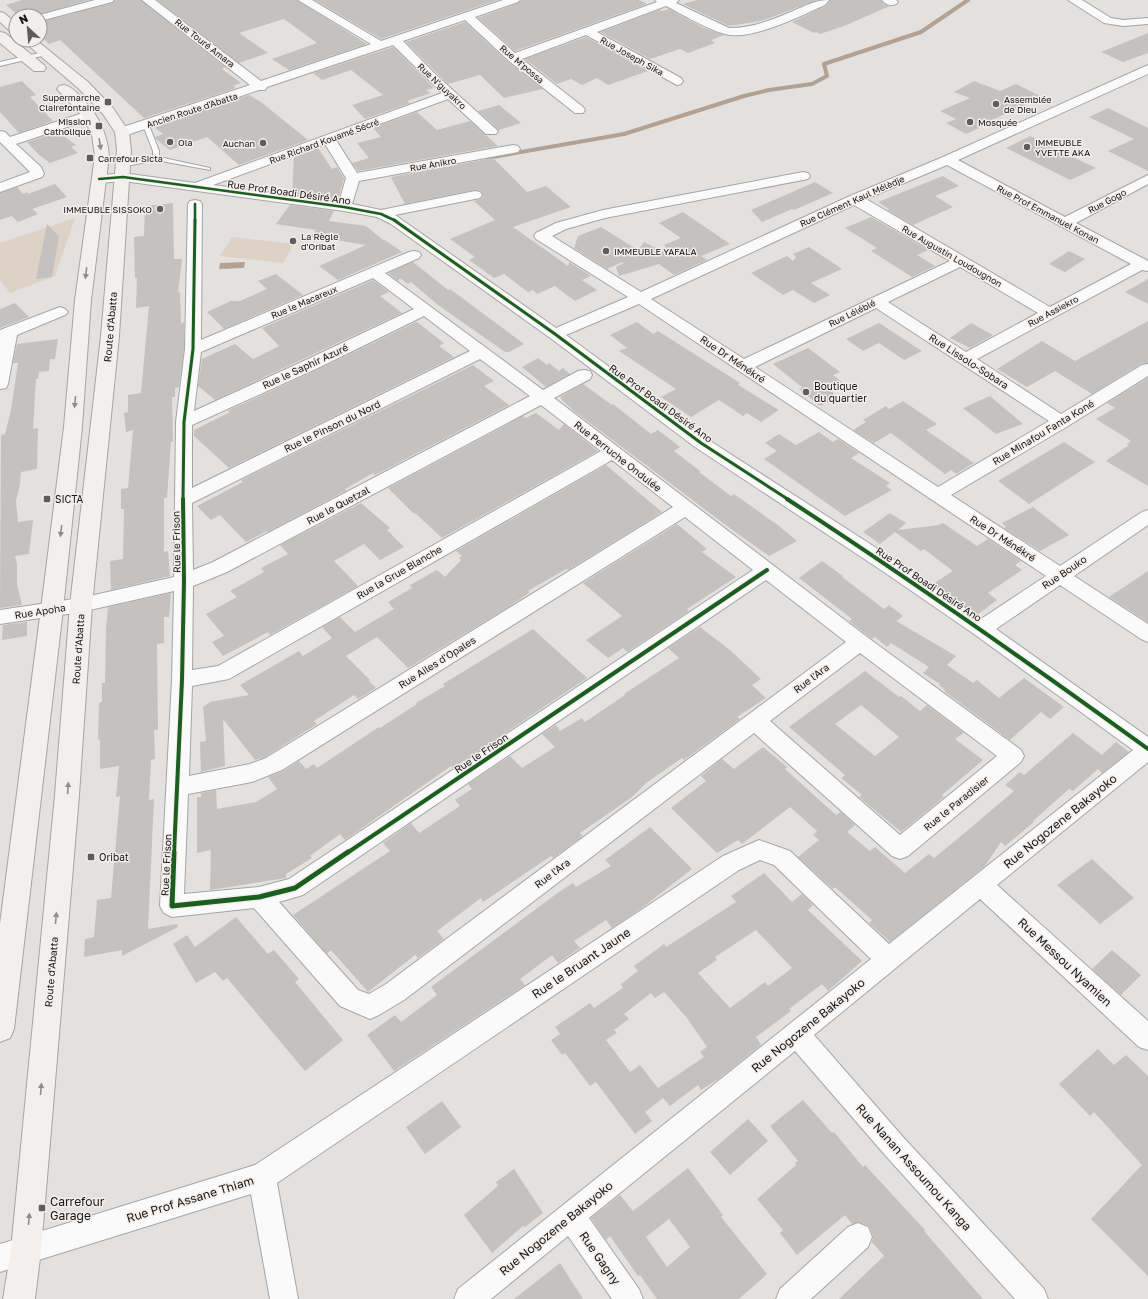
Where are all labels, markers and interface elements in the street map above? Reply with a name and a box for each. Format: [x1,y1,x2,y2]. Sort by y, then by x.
north arrow [8,8,48,48]
text: N [17,11,30,26]
street label: Rue Touré Amara [173,16,237,70]
street label: Rue Joseph Sika [598,34,666,78]
street label: Rue M'possa [498,42,546,86]
street label: Rue N'guyakro [415,61,469,111]
street label: Ancien Route d'Abatta [145,90,239,130]
place label: Supermarche Clairefontaine [39,92,100,113]
place label: Assemblée de Dieu [1004,94,1051,115]
marker: Supermarche Clairefontaine [103,97,113,107]
marker: Assemblée de Dieu [991,99,1001,109]
place label: Mission Catholique [44,116,91,137]
street label: Rue Richard Kouamé Sécré [268,116,380,166]
marker: Mosquée [965,117,975,127]
place label: Mosquée [978,117,1017,128]
marker: Mission Catholique [94,121,104,131]
marker: Ola [165,137,175,147]
place label: Ola [178,137,193,148]
place label: IMMEUBLE YVETTE AKA [1035,137,1090,158]
one-way arrow [98,138,104,150]
place label: Auchan [223,138,255,149]
marker: Auchan [258,138,268,148]
marker: IMMEUBLE YVETTE AKA [1022,142,1032,152]
marker: Carrefour Sicta [85,153,95,163]
place label: Carrefour Sicta [98,153,163,164]
street label: Rue Anikro [409,155,457,173]
street label: Rue Clément Kaul Mélèdje [798,173,906,229]
street label: Rue Prof Boadi Désiré Ano [226,177,352,207]
street label: Rue Prof Emmanuel Konan [995,182,1101,246]
street label: Rue Gogo [1086,186,1128,216]
place label: IMMEUBLE SISSOKO [63,204,152,215]
marker: IMMEUBLE SISSOKO [155,204,165,214]
street label: Rue Augustin Loudougnon [900,223,1004,289]
place label: La Règle d'Oribat [301,231,338,252]
marker: La Règle d'Oribat [288,236,298,246]
marker: IMMEUBLE YAFALA [601,246,611,256]
place label: IMMEUBLE YAFALA [614,246,696,257]
one-way arrow [83,266,89,279]
street label: Rue le Macareux [269,283,339,321]
street label: Route d'Abatta [101,291,119,363]
street label: Rue Assiekro [1026,293,1080,329]
street label: Rue Léléblé [827,297,877,329]
street label: Rue Lissolo-Sobara [927,331,1011,391]
street label: Rue Dr Ménékré [698,333,768,385]
street label: Rue le Saphir Azuré [260,341,350,391]
street label: Rue Prof Boadi Désiré Ano [607,361,715,445]
place label: Boutique du quartier [814,380,867,404]
marker: Boutique du quartier [801,387,811,397]
one-way arrow [72,396,79,408]
street label: Rue le Pinson du Nord [282,397,382,455]
street label: Rue Minafou Fanta Koné [990,397,1096,467]
street label: Rue Perruche Ondulée [572,418,664,494]
street label: Rue le Quetzal [304,483,372,527]
place label: SICTA [55,493,84,505]
marker: SICTA [42,494,52,504]
street label: Rue le Frison [169,511,183,573]
street label: Rue Dr Ménékré [968,512,1038,564]
one-way arrow [58,525,64,537]
street label: Rue la Grue Blanche [354,543,444,601]
street label: Rue Prof Boadi Désiré Ano [874,544,984,624]
street label: Rue Bouko [1039,553,1089,591]
street label: Rue Apoha [14,601,66,621]
street label: Route d'Abatta [70,613,86,685]
street label: Rue Ailes d'Opales [396,633,478,691]
street label: Rue l'Ara [791,661,831,695]
street label: Rue le Frison [452,731,510,775]
street label: Rue Nogozene Bakayoko [1000,771,1120,871]
street label: Rue le Paradisier [921,773,991,833]
one-way arrow [64,782,71,794]
street label: Rue le Frison [158,834,174,896]
place label: Oribat [99,851,129,863]
marker: Oribat [86,852,96,862]
street label: Rue l'Ara [532,856,572,890]
one-way arrow [53,912,60,924]
street label: Rue Messou Nyamien [1015,915,1115,1009]
street label: Rue le Bruant Jaune [529,924,633,1002]
street label: Route d'Abatta [42,936,60,1008]
street label: Rue Nogozene Bakayoko [748,975,868,1075]
one-way arrow [37,1083,44,1095]
street label: Rue Nanan Assoumou Kanga [853,1101,975,1233]
street label: Rue Prof Assane Thiam [125,1172,255,1226]
street label: Rue Nogozene Bakayoko [496,1178,616,1278]
place label: Carrefour Garage [50,1194,105,1223]
marker: Carrefour Garage [37,1203,47,1213]
one-way arrow [25,1213,32,1225]
street label: Rue Gagny [576,1228,624,1288]

